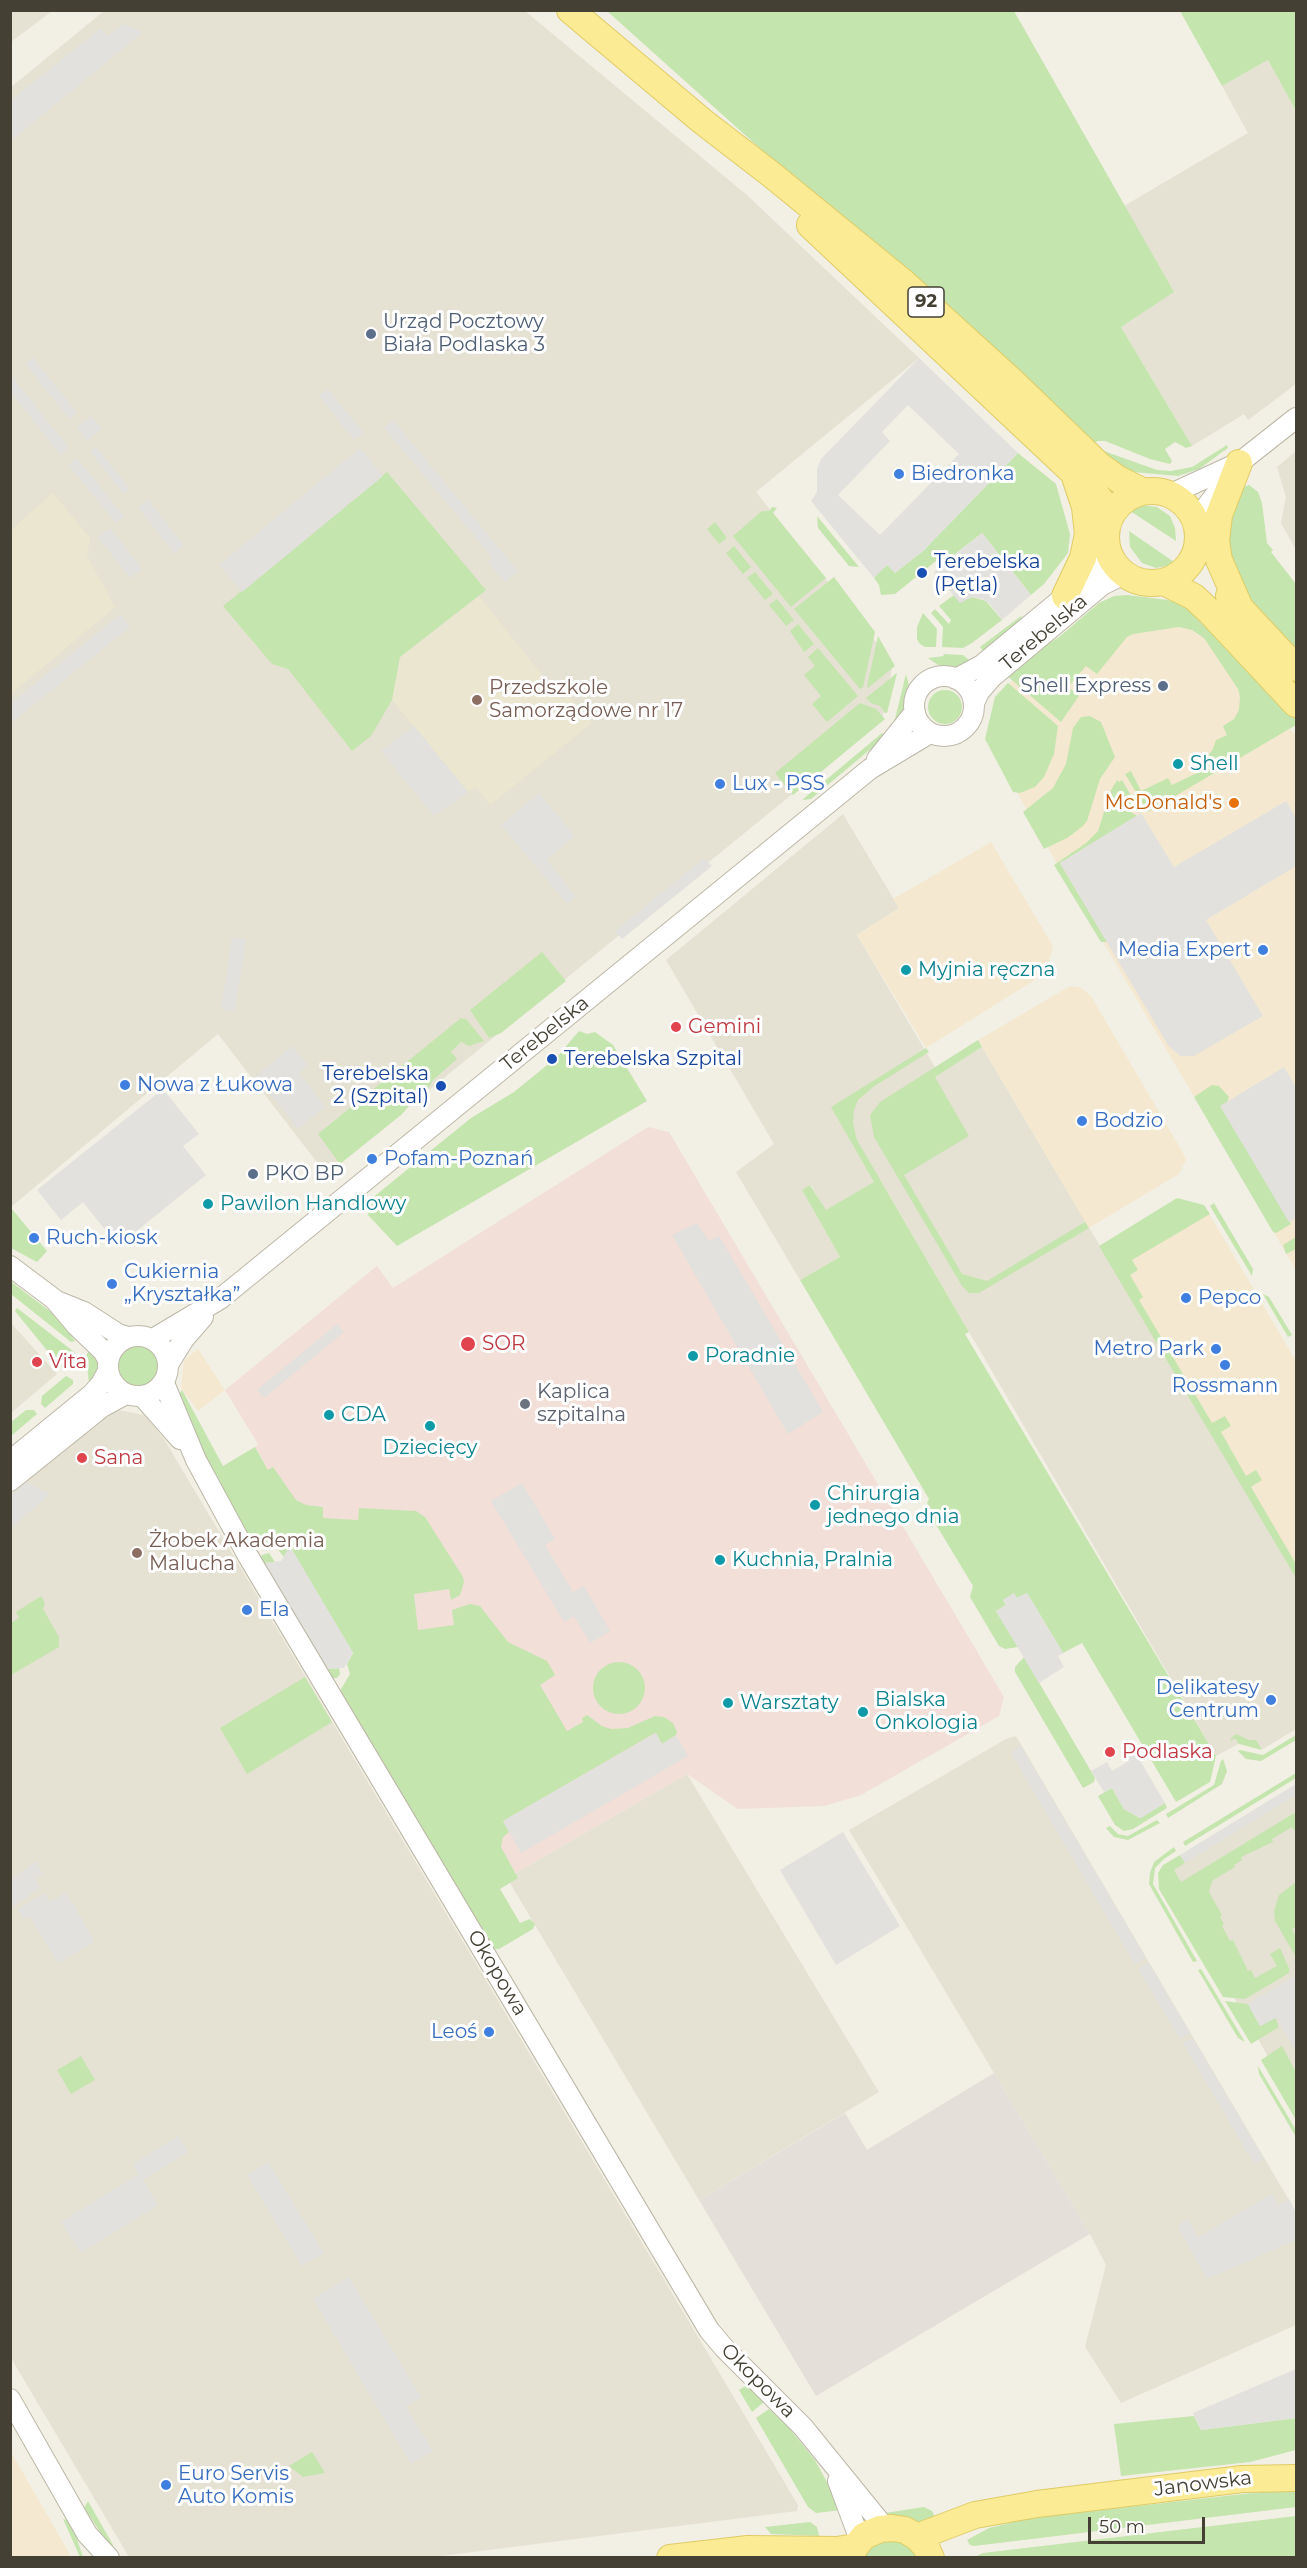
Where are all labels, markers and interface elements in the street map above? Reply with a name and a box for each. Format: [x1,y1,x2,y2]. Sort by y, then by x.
road number: 92 [908,287,944,317]
place label: Urząd Pocztowy Biała Podlaska 3 [383,310,545,357]
marker: Urząd Pocztowy Biała Podlaska 3 [364,327,378,341]
place label: Biedronka [911,462,1014,486]
marker: Biedronka [892,467,906,481]
place label: Terebelska (Pętla) [934,550,1041,597]
marker: Terebelska (Pętla) [915,566,929,580]
street label: Terebelska [995,590,1093,676]
place label: Shell Express [1020,674,1151,698]
place label: Przedszkole Samorządowe nr 17 [489,676,683,723]
marker: Shell Express [1156,679,1170,693]
marker: Przedszkole Samorządowe nr 17 [470,693,484,707]
place label: Shell [1190,752,1239,776]
marker: Shell [1171,757,1185,771]
place label: Lux - PSS [732,772,825,796]
marker: Lux - PSS [713,777,727,791]
place label: McDonald's [1105,791,1222,815]
marker: McDonald's [1227,796,1241,810]
place label: Media Expert [1118,938,1251,962]
marker: Media Expert [1256,943,1270,957]
place label: Myjnia ręczna [918,958,1055,982]
marker: Myjnia ręczna [899,963,913,977]
street label: Terebelska [496,991,594,1077]
place label: Gemini [688,1015,761,1039]
marker: Gemini [669,1020,683,1034]
place label: Terebelska Szpital [564,1047,742,1071]
marker: Terebelska Szpital [545,1052,559,1066]
place label: Terebelska 2 (Szpital) [322,1062,429,1109]
place label: Nowa z Łukowa [137,1073,293,1097]
marker: Nowa z Łukowa [118,1078,132,1092]
marker: Terebelska 2 (Szpital) [434,1079,448,1093]
place label: Bodzio [1094,1109,1163,1133]
marker: Bodzio [1075,1114,1089,1128]
place label: Pofam-Poznań [384,1147,533,1171]
marker: Pofam-Poznań [365,1152,379,1166]
place label: PKO BP [265,1162,344,1186]
marker: PKO BP [246,1167,260,1181]
place label: Pawilon Handlowy [220,1192,406,1216]
marker: Pawilon Handlowy [201,1197,215,1211]
place label: Ruch-kiosk [46,1226,158,1250]
marker: Ruch-kiosk [27,1231,41,1245]
place label: Cukiernia „Kryształka” [124,1260,240,1307]
marker: Cukiernia „Kryształka” [105,1277,119,1291]
place label: Pepco [1198,1286,1261,1310]
marker: Pepco [1179,1291,1193,1305]
place label: SOR [482,1332,526,1356]
marker: SOR [459,1335,477,1353]
place label: Metro Park [1093,1337,1204,1361]
marker: Metro Park [1209,1342,1223,1356]
place label: Poradnie [705,1344,795,1368]
marker: Poradnie [686,1349,700,1363]
place label: Vita [49,1350,87,1374]
marker: Vita [30,1355,44,1369]
marker: Rossmann [1218,1358,1232,1372]
place label: Rossmann [1172,1374,1278,1398]
place label: Kaplica szpitalna [537,1380,626,1427]
marker: Kaplica szpitalna [518,1397,532,1411]
place label: CDA [341,1403,386,1427]
marker: CDA [322,1408,336,1422]
marker: Dziecięcy [423,1419,437,1433]
place label: Dziecięcy [383,1436,477,1460]
place label: Sana [94,1446,143,1470]
marker: Sana [75,1451,89,1465]
place label: Chirurgia jednego dnia [827,1482,959,1529]
marker: Chirurgia jednego dnia [808,1498,822,1512]
place label: Żłobek Akademia Malucha [149,1529,325,1576]
marker: Żłobek Akademia Malucha [130,1546,144,1560]
place label: Kuchnia, Pralnia [732,1548,893,1572]
marker: Kuchnia, Pralnia [713,1553,727,1567]
place label: Ela [259,1598,290,1622]
marker: Ela [240,1603,254,1617]
place label: Delikatesy Centrum [1156,1676,1259,1723]
place label: Bialska Onkologia [875,1688,978,1735]
place label: Warsztaty [740,1691,839,1715]
marker: Delikatesy Centrum [1264,1693,1278,1707]
marker: Warsztaty [721,1696,735,1710]
marker: Bialska Onkologia [856,1705,870,1719]
place label: Podlaska [1122,1740,1213,1764]
marker: Podlaska [1103,1745,1117,1759]
street label: Okopowa [462,1926,532,2020]
place label: Leoś [431,2020,477,2044]
marker: Leoś [482,2025,496,2039]
street label: Okopowa [716,2339,800,2423]
place label: Euro Servis Auto Komis [178,2462,294,2509]
street label: Janowska [1153,2466,1253,2502]
marker: Euro Servis Auto Komis [159,2478,173,2492]
scale bar [1091,2505,1208,2543]
text: 50 m [1099,2516,1145,2538]

